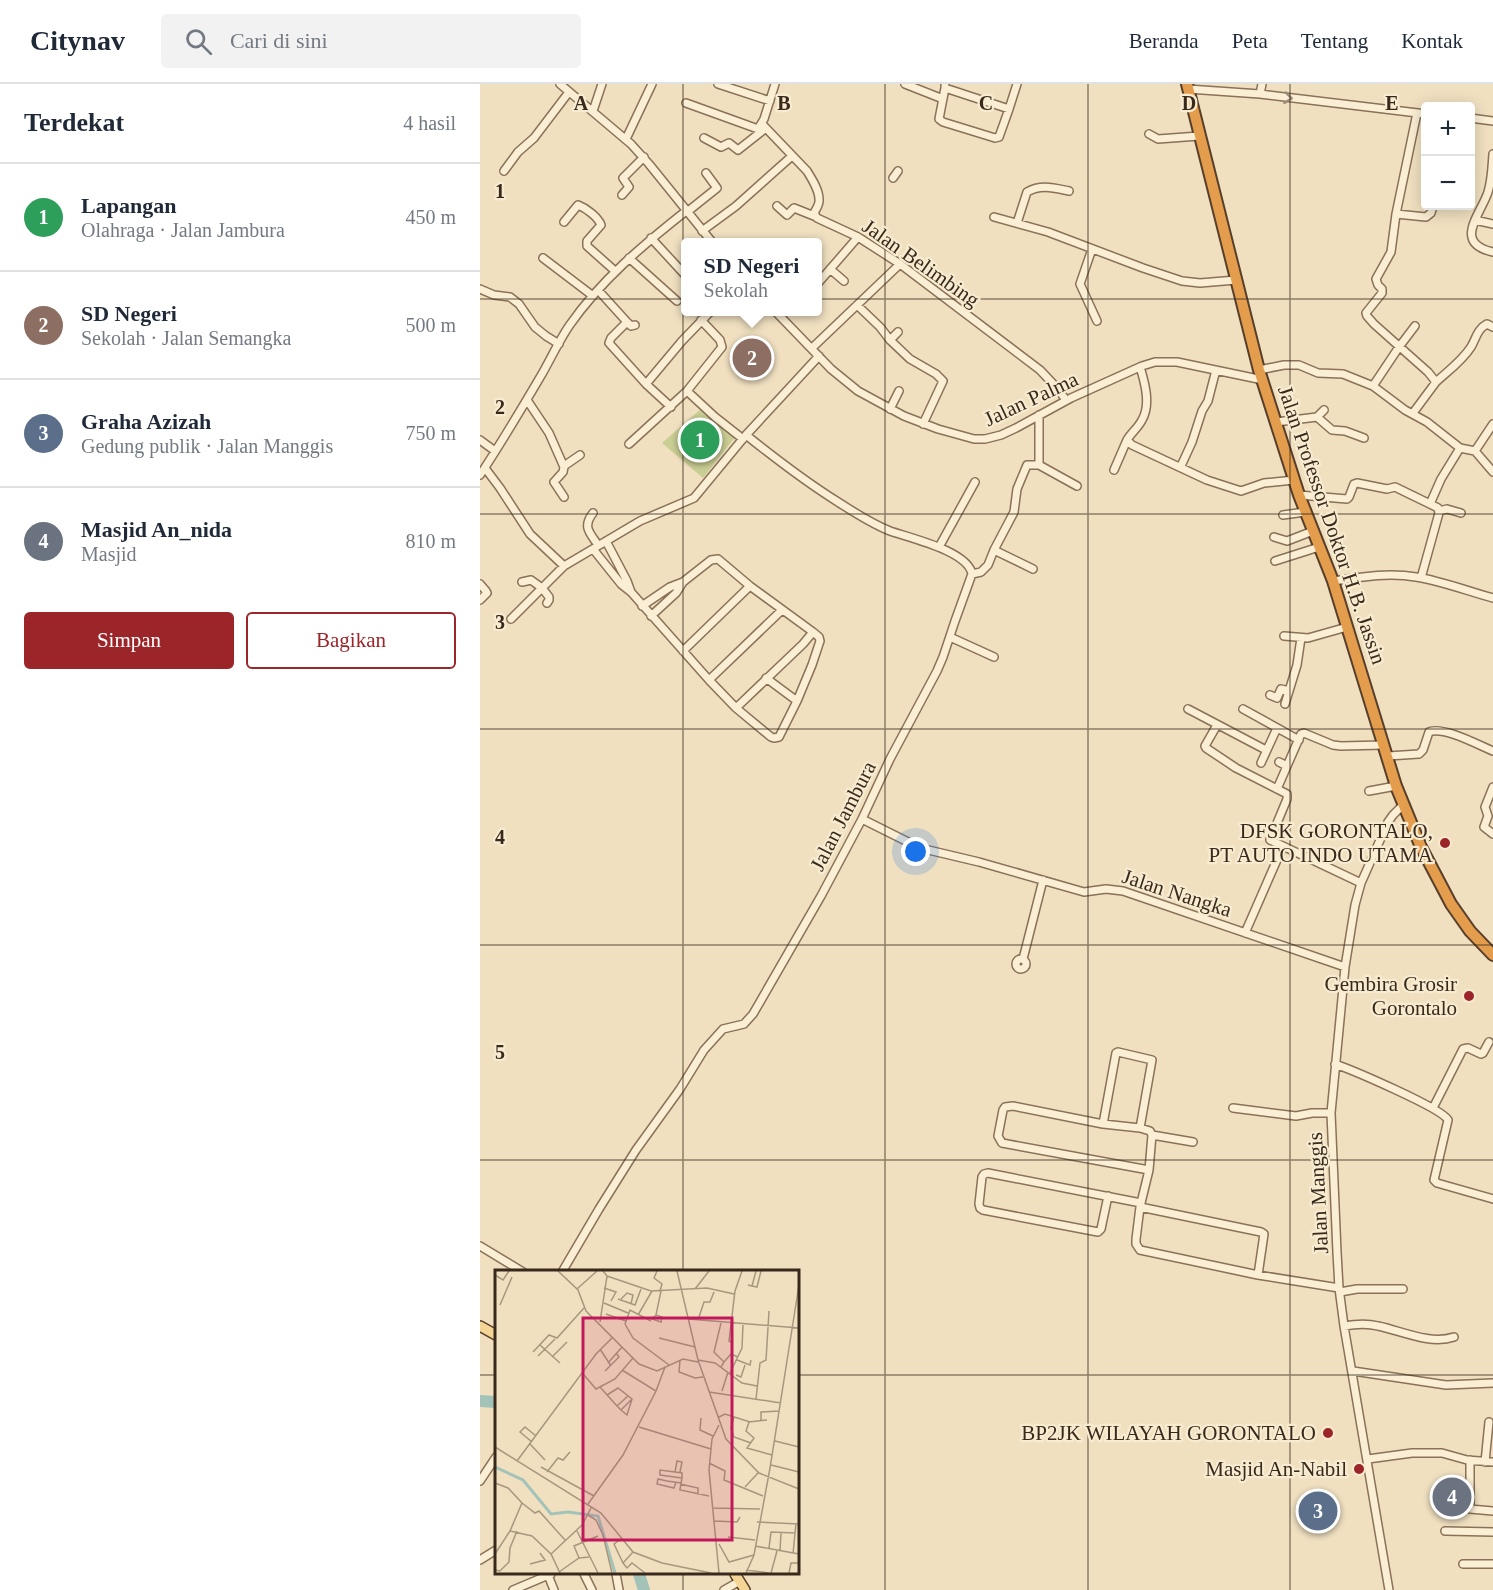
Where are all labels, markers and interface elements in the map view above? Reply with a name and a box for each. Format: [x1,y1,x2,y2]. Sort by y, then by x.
search box [161,14,581,68]
text: Citynav [30,25,125,56]
icon: search [182,25,215,58]
text: Cari di sini [230,28,328,53]
text: Beranda [1129,29,1199,53]
text: Peta [1232,29,1268,53]
text: Tentang [1301,29,1368,53]
text: Kontak [1401,29,1463,53]
one-way arrow [1284,91,1293,104]
text: A [574,92,589,114]
text: B [777,92,791,114]
text: C [979,92,993,114]
text: D [1182,92,1196,114]
text: E [1385,92,1399,114]
map controls [1421,102,1475,210]
button: + [1421,102,1475,156]
text: Terdekat [24,108,124,137]
text: 4 hasil [403,112,456,134]
button: − [1421,156,1475,210]
text: 1 [495,180,505,202]
text: Lapangan [81,193,176,218]
text: 1 [39,206,49,228]
text: 450 m [405,206,456,228]
street label: Jalan Belimbing [858,214,984,312]
text: Olahraga · Jalan Jambura [81,219,285,241]
popup [681,238,822,316]
text: SD Negeri [704,253,799,278]
text: Sekolah [704,279,768,301]
text: SD Negeri [81,301,177,326]
text: 2 [39,314,49,336]
text: 500 m [405,314,456,336]
text: Sekolah · Jalan Semangka [81,327,292,349]
pin: 2 [732,336,772,380]
street label: Jalan Palma [980,367,1082,431]
street label: Jalan Professor Doktor H.B. Jassin [1273,383,1391,668]
text: 2 [495,396,505,418]
text: Graha Azizah [81,409,211,434]
pin: 1 [680,418,720,462]
text: 3 [39,422,49,444]
text: 750 m [405,422,456,444]
text: Gedung publik · Jalan Manggis [81,435,333,457]
text: Masjid An_nida [81,517,232,542]
text: 4 [39,530,49,552]
text: 810 m [405,530,456,552]
text: Masjid [81,543,137,565]
text: 3 [495,611,505,633]
button: Simpan [24,612,234,669]
button: Bagikan [246,612,456,669]
street label: Jalan Jambura [805,757,881,875]
place label: DFSK GORONTALO, PT AUTO INDO UTAMA [1209,819,1434,867]
text: 4 [495,826,505,848]
marker: DFSK GORONTALO, PT AUTO INDO UTAMA [1438,836,1452,850]
your location [901,837,930,866]
street label: Jalan Nangka [1119,864,1235,922]
place label: Gembira Grosir Gorontalo [1325,972,1457,1020]
marker: Gembira Grosir Gorontalo [1462,989,1476,1003]
text: 5 [495,1041,505,1063]
street label: Jalan Manggis [1303,1132,1333,1254]
inset map [495,1270,800,1575]
place label: BP2JK WILAYAH GORONTALO [1021,1421,1316,1445]
marker: BP2JK WILAYAH GORONTALO [1321,1426,1335,1440]
place label: Masjid An-Nabil [1205,1457,1347,1481]
marker: Masjid An-Nabil [1352,1462,1366,1476]
pin: 4 [1432,1474,1472,1520]
pin: 3 [1298,1488,1338,1534]

